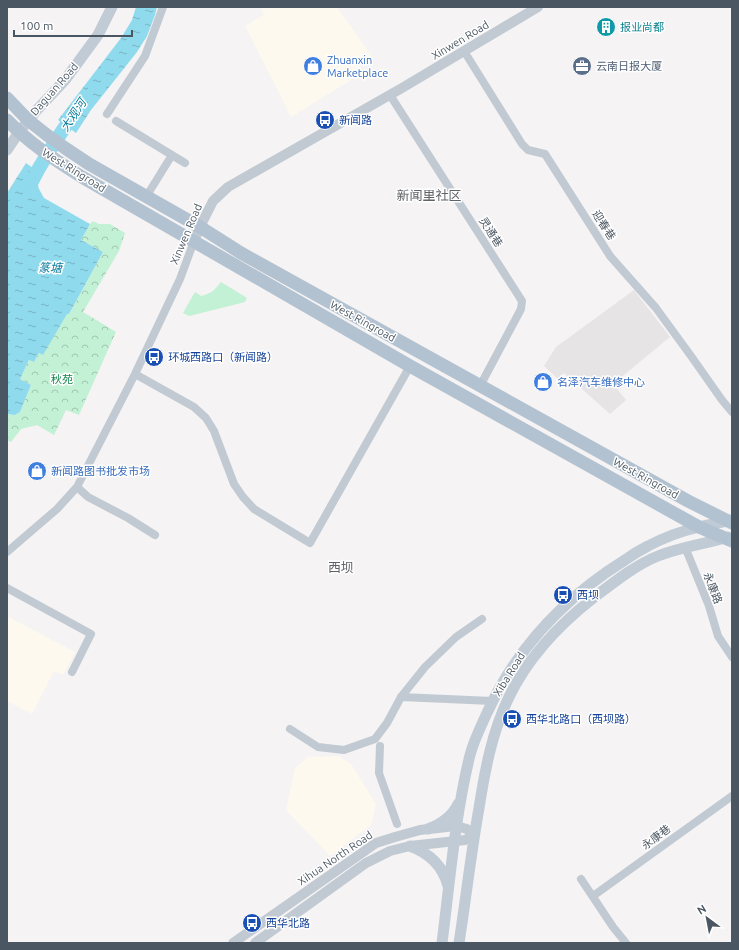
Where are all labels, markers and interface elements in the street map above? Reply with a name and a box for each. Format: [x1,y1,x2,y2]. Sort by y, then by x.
scale bar [14,12,132,38]
building icon: 报业尚都 [595,16,617,38]
street label: Xinwen Road [429,18,491,62]
text: 100 m [20,19,53,32]
place label: 报业尚都 [620,21,664,33]
place label: Zhuanxin Marketplace [327,54,388,79]
shop icon: Zhuanxin Marketplace [302,55,324,77]
office icon: 云南日报大厦 [571,55,593,77]
street label: Daguan Road [28,60,80,118]
place label: 云南日报大厦 [596,60,662,72]
water label: 大观河 [58,95,90,134]
bus stop icon: 新闻路 [314,109,336,131]
place label: 新闻路 [339,114,372,126]
street label: West Ringroad [40,146,108,194]
district label: 新闻里社区 [396,188,462,202]
street label: Xinwen Road [168,202,204,266]
street label: 迎春巷 [590,208,618,242]
street label: 灵通巷 [477,215,505,249]
water label: 篆塘 [38,261,64,274]
street label: West Ringroad [328,298,398,344]
bus stop icon: 环城西路口（新闻路） [143,346,165,368]
place label: 环城西路口（新闻路） [168,351,278,363]
shop icon: 名泽汽车维修中心 [532,371,554,393]
park label: 秋苑 [51,373,73,385]
place label: 名泽汽车维修中心 [557,376,645,388]
street label: West Ringroad [611,455,681,501]
shop icon: 新闻路图书批发市场 [26,460,48,482]
place label: 新闻路图书批发市场 [51,465,150,477]
district label: 西坝 [328,560,354,574]
street label: 永康路 [701,570,725,606]
bus stop icon: 西坝 [552,584,574,606]
place label: 西坝 [577,589,599,601]
street label: Xiba Road [491,650,527,698]
bus stop icon: 西华北路口（西坝路） [501,708,523,730]
place label: 西华北路口（西坝路） [526,713,636,725]
street label: 永康巷 [639,822,673,852]
street label: Xihua North Road [296,829,374,887]
north arrow [687,898,727,938]
text: N [695,902,708,917]
bus stop icon: 西华北路 [241,912,263,934]
place label: 西华北路 [266,917,310,929]

